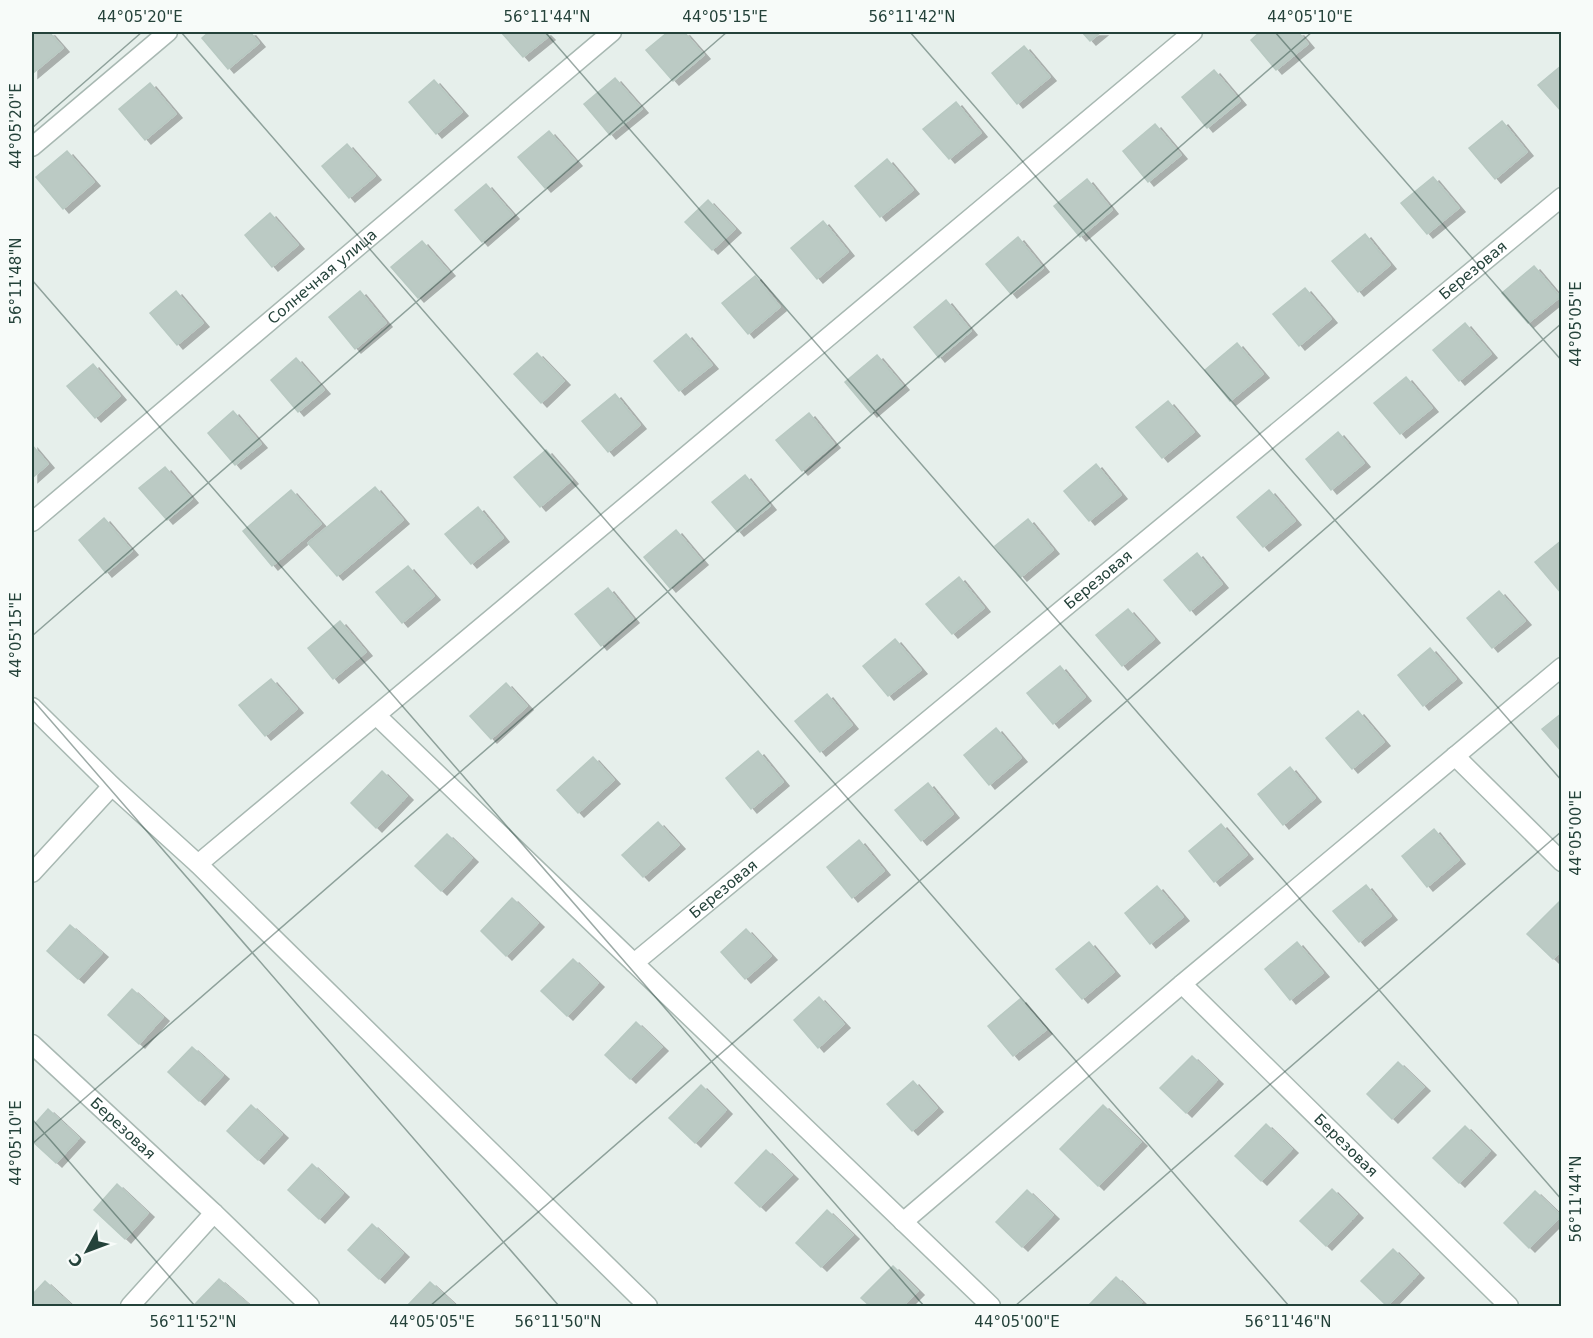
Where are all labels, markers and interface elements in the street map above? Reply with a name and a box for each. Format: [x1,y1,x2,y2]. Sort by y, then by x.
text: 44°05'20"E [97,8,183,26]
text: 56°11'44"N [503,8,591,26]
text: 44°05'15"E [682,8,768,26]
text: 56°11'42"N [868,8,956,26]
text: 44°05'10"E [1267,8,1353,26]
text: 44°05'20"E [7,83,25,169]
street label: Солнечная улица [264,225,381,328]
text: 56°11'48"N [7,237,25,325]
street label: Березовая [1436,237,1511,304]
text: 44°05'05"E [1567,281,1585,367]
street label: Березовая [1061,547,1136,613]
text: 44°05'15"E [7,592,25,678]
text: 44°05'00"E [1567,790,1585,876]
street label: Березовая [686,856,761,922]
street label: Березовая [86,1094,159,1163]
text: 44°05'10"E [7,1100,25,1186]
street label: Березовая [1310,1110,1382,1181]
text: 56°11'44"N [1567,1155,1585,1243]
north arrow [57,1221,117,1281]
text: С [65,1250,87,1271]
text: 56°11'52"N [149,1313,237,1331]
text: 44°05'05"E [389,1313,475,1331]
text: 56°11'50"N [514,1313,602,1331]
text: 44°05'00"E [974,1313,1060,1331]
text: 56°11'46"N [1244,1313,1332,1331]

